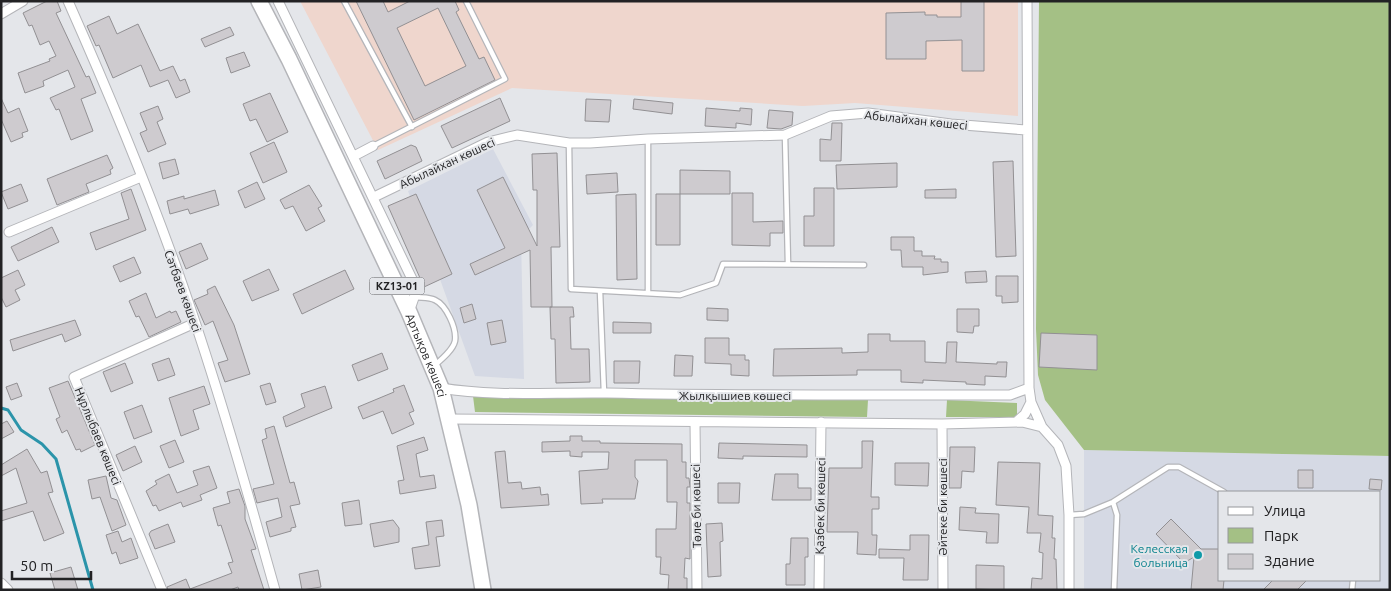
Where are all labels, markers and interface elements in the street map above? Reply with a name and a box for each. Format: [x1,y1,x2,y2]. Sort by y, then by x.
street label: Абылайхан көшесі [864,108,968,132]
street label: Абылайхан көшесі [397,135,497,191]
street label: Сәтбаев көшесі [162,248,204,334]
road number: KZ13-01 [370,278,424,294]
street label: Артықов көшесі [404,311,449,398]
street label: Нұрлыбаев көшесі [72,385,124,487]
street label: Жылқышиев көшесі [679,389,791,402]
street label: Қазбек би көшесі [813,457,827,555]
street label: Әйтеке би көшесі [936,458,949,556]
street label: Төле би көшесі [689,464,703,548]
legend [1218,491,1381,581]
text: Улица [1264,502,1306,519]
text: Парк [1264,527,1299,544]
place label: Келесская больница [1131,542,1188,569]
scale bar [12,548,91,580]
marker: Келесская больница [1192,549,1204,561]
text: Здание [1264,552,1315,569]
text: 50 m [20,557,53,574]

